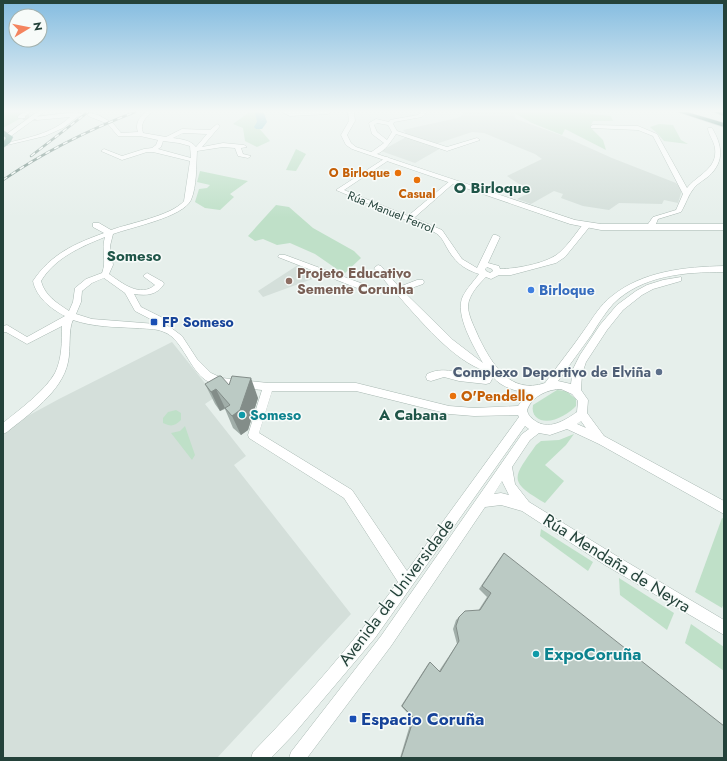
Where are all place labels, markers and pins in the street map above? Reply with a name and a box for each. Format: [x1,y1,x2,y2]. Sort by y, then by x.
place label: O Birloque [329,164,390,182]
marker: O Birloque [393,168,403,178]
marker: Casual [412,175,422,185]
place label: Casual [399,185,435,203]
place label: Projeto Educativo Semente Corunha [297,263,413,299]
marker: Projeto Educativo Semente Corunha [284,276,294,286]
place label: Birloque [539,280,595,300]
marker: Birloque [526,285,536,295]
place label: FP Someso [162,312,234,332]
marker: FP Someso [149,317,159,327]
place label: Complexo Deportivo de Elviña [453,362,651,382]
marker: Complexo Deportivo de Elviña [654,367,664,377]
place label: O'Pendello [461,386,534,406]
marker: O'Pendello [448,391,458,401]
place label: Someso [250,405,301,425]
marker: Someso [237,410,247,420]
place label: ExpoCoruña [544,642,641,666]
marker: ExpoCoruña [531,649,541,659]
place label: Espacio Coruña [361,707,485,731]
marker: Espacio Coruña [348,714,358,724]

